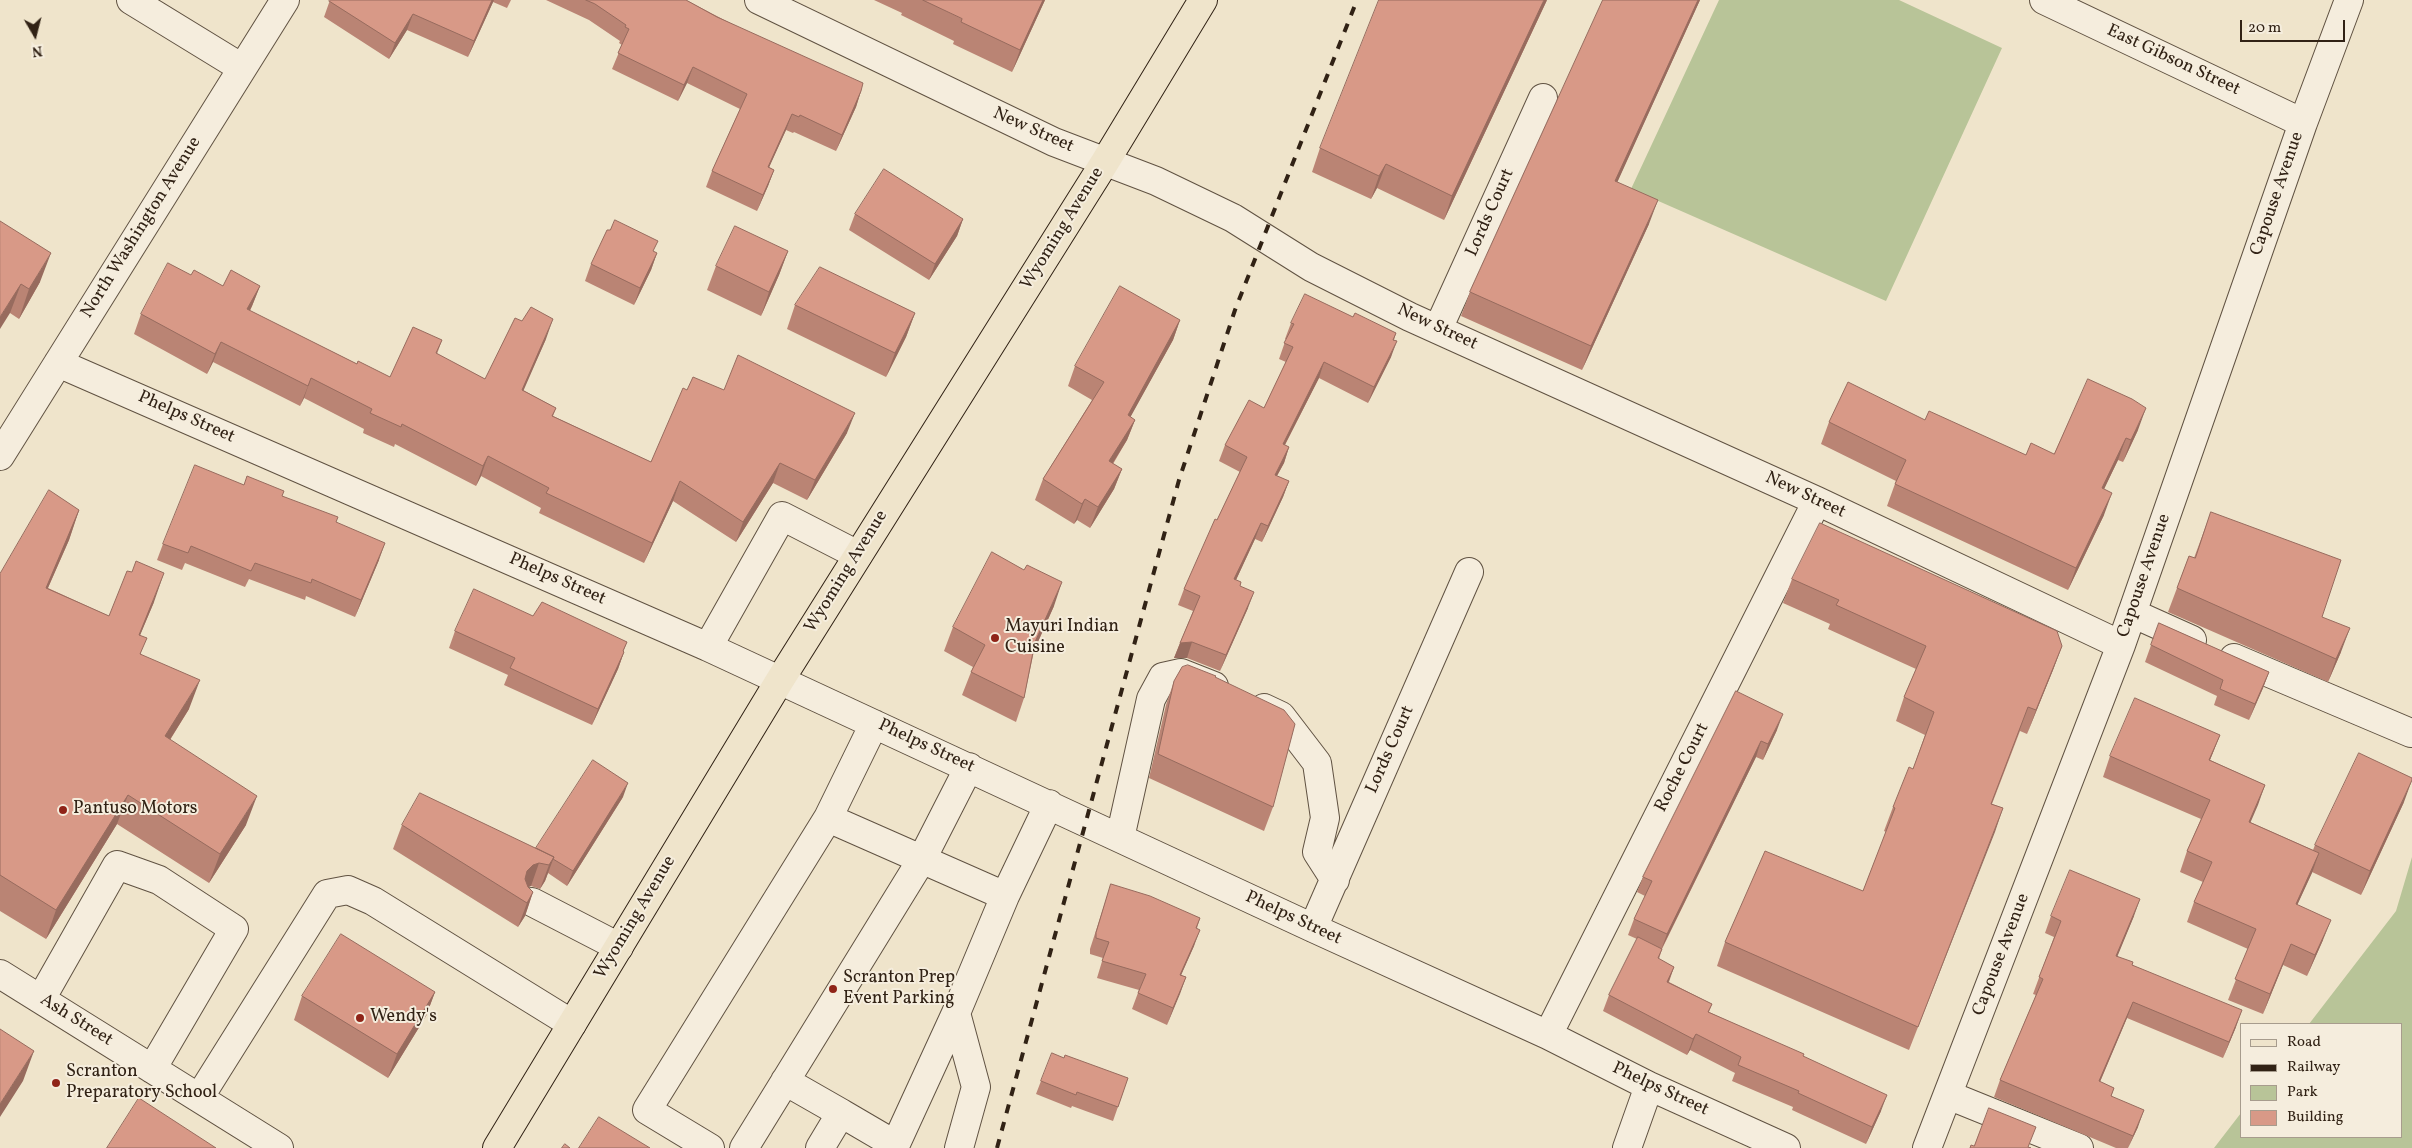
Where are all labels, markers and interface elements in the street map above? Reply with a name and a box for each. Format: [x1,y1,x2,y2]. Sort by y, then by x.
north arrow [10,10,60,60]
scale bar [2242,10,2347,42]
text: 20 m [2248,18,2281,39]
street label: East Gibson Street [2103,21,2243,101]
text: N [31,40,44,60]
street label: New Street [989,104,1077,158]
street label: Capouse Avenue [2247,129,2309,259]
street label: North Washington Avenue [77,133,207,323]
street label: Wyoming Avenue [1017,164,1109,294]
street label: Lords Court [1462,166,1520,260]
street label: New Street [1393,300,1481,356]
street label: Phelps Street [134,387,238,449]
street label: New Street [1761,468,1849,524]
street label: Wyoming Avenue [801,507,893,637]
street label: Capouse Avenue [2114,511,2176,641]
street label: Phelps Street [505,549,609,611]
place label: Mayuri Indian Cuisine [1005,617,1119,660]
marker: Mayuri Indian Cuisine [989,632,1001,644]
street label: Lords Court [1362,703,1420,797]
street label: Phelps Street [874,715,978,779]
street label: Roche Court [1651,720,1715,816]
place label: Pantuso Motors [73,799,197,821]
marker: Pantuso Motors [57,804,69,816]
street label: Wyoming Avenue [591,852,681,984]
street label: Phelps Street [1241,887,1345,951]
street label: Capouse Avenue [1969,891,2035,1019]
place label: Scranton Prep Event Parking [843,968,955,1011]
marker: Scranton Prep Event Parking [827,983,839,995]
street label: Ash Street [36,990,116,1052]
place label: Wendy's [370,1007,437,1029]
marker: Wendy's [354,1012,366,1024]
legend [2240,1023,2402,1138]
text: Road [2287,1032,2321,1053]
text: Railway [2287,1057,2340,1078]
street label: Phelps Street [1608,1058,1712,1122]
place label: Scranton Preparatory School [66,1062,217,1104]
marker: Scranton Preparatory School [50,1077,62,1089]
text: Park [2287,1082,2318,1103]
text: Building [2287,1107,2343,1128]

